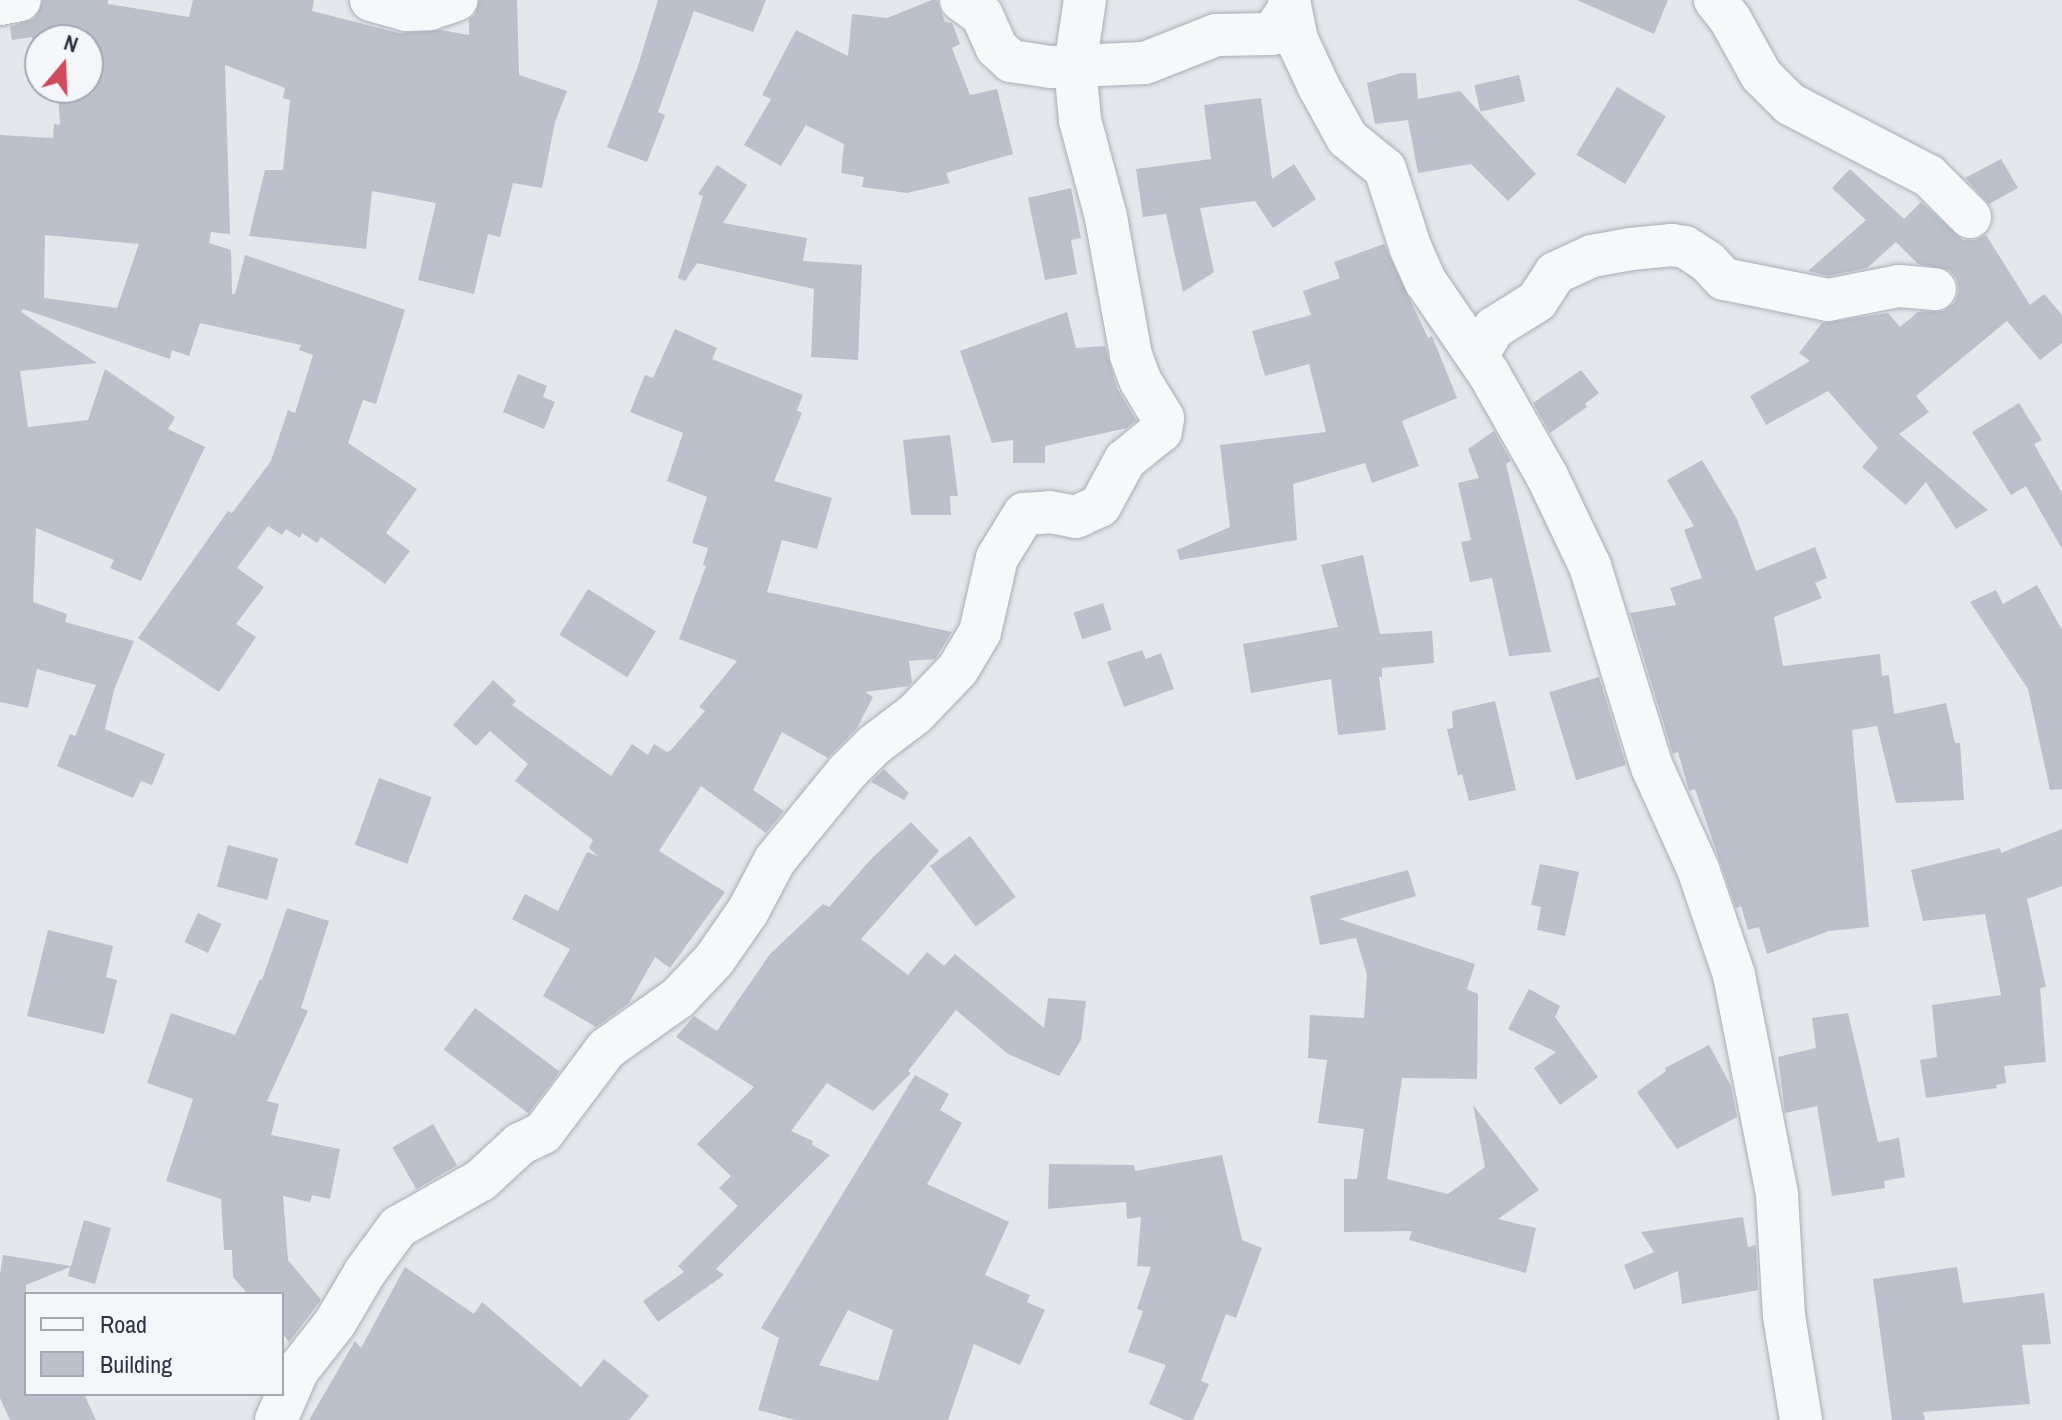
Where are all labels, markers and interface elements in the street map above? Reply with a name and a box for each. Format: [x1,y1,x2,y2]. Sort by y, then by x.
north arrow [24,24,104,104]
text: N [60,27,82,60]
legend [24,1292,284,1396]
text: Road [100,1308,147,1340]
text: Building [100,1348,172,1380]

